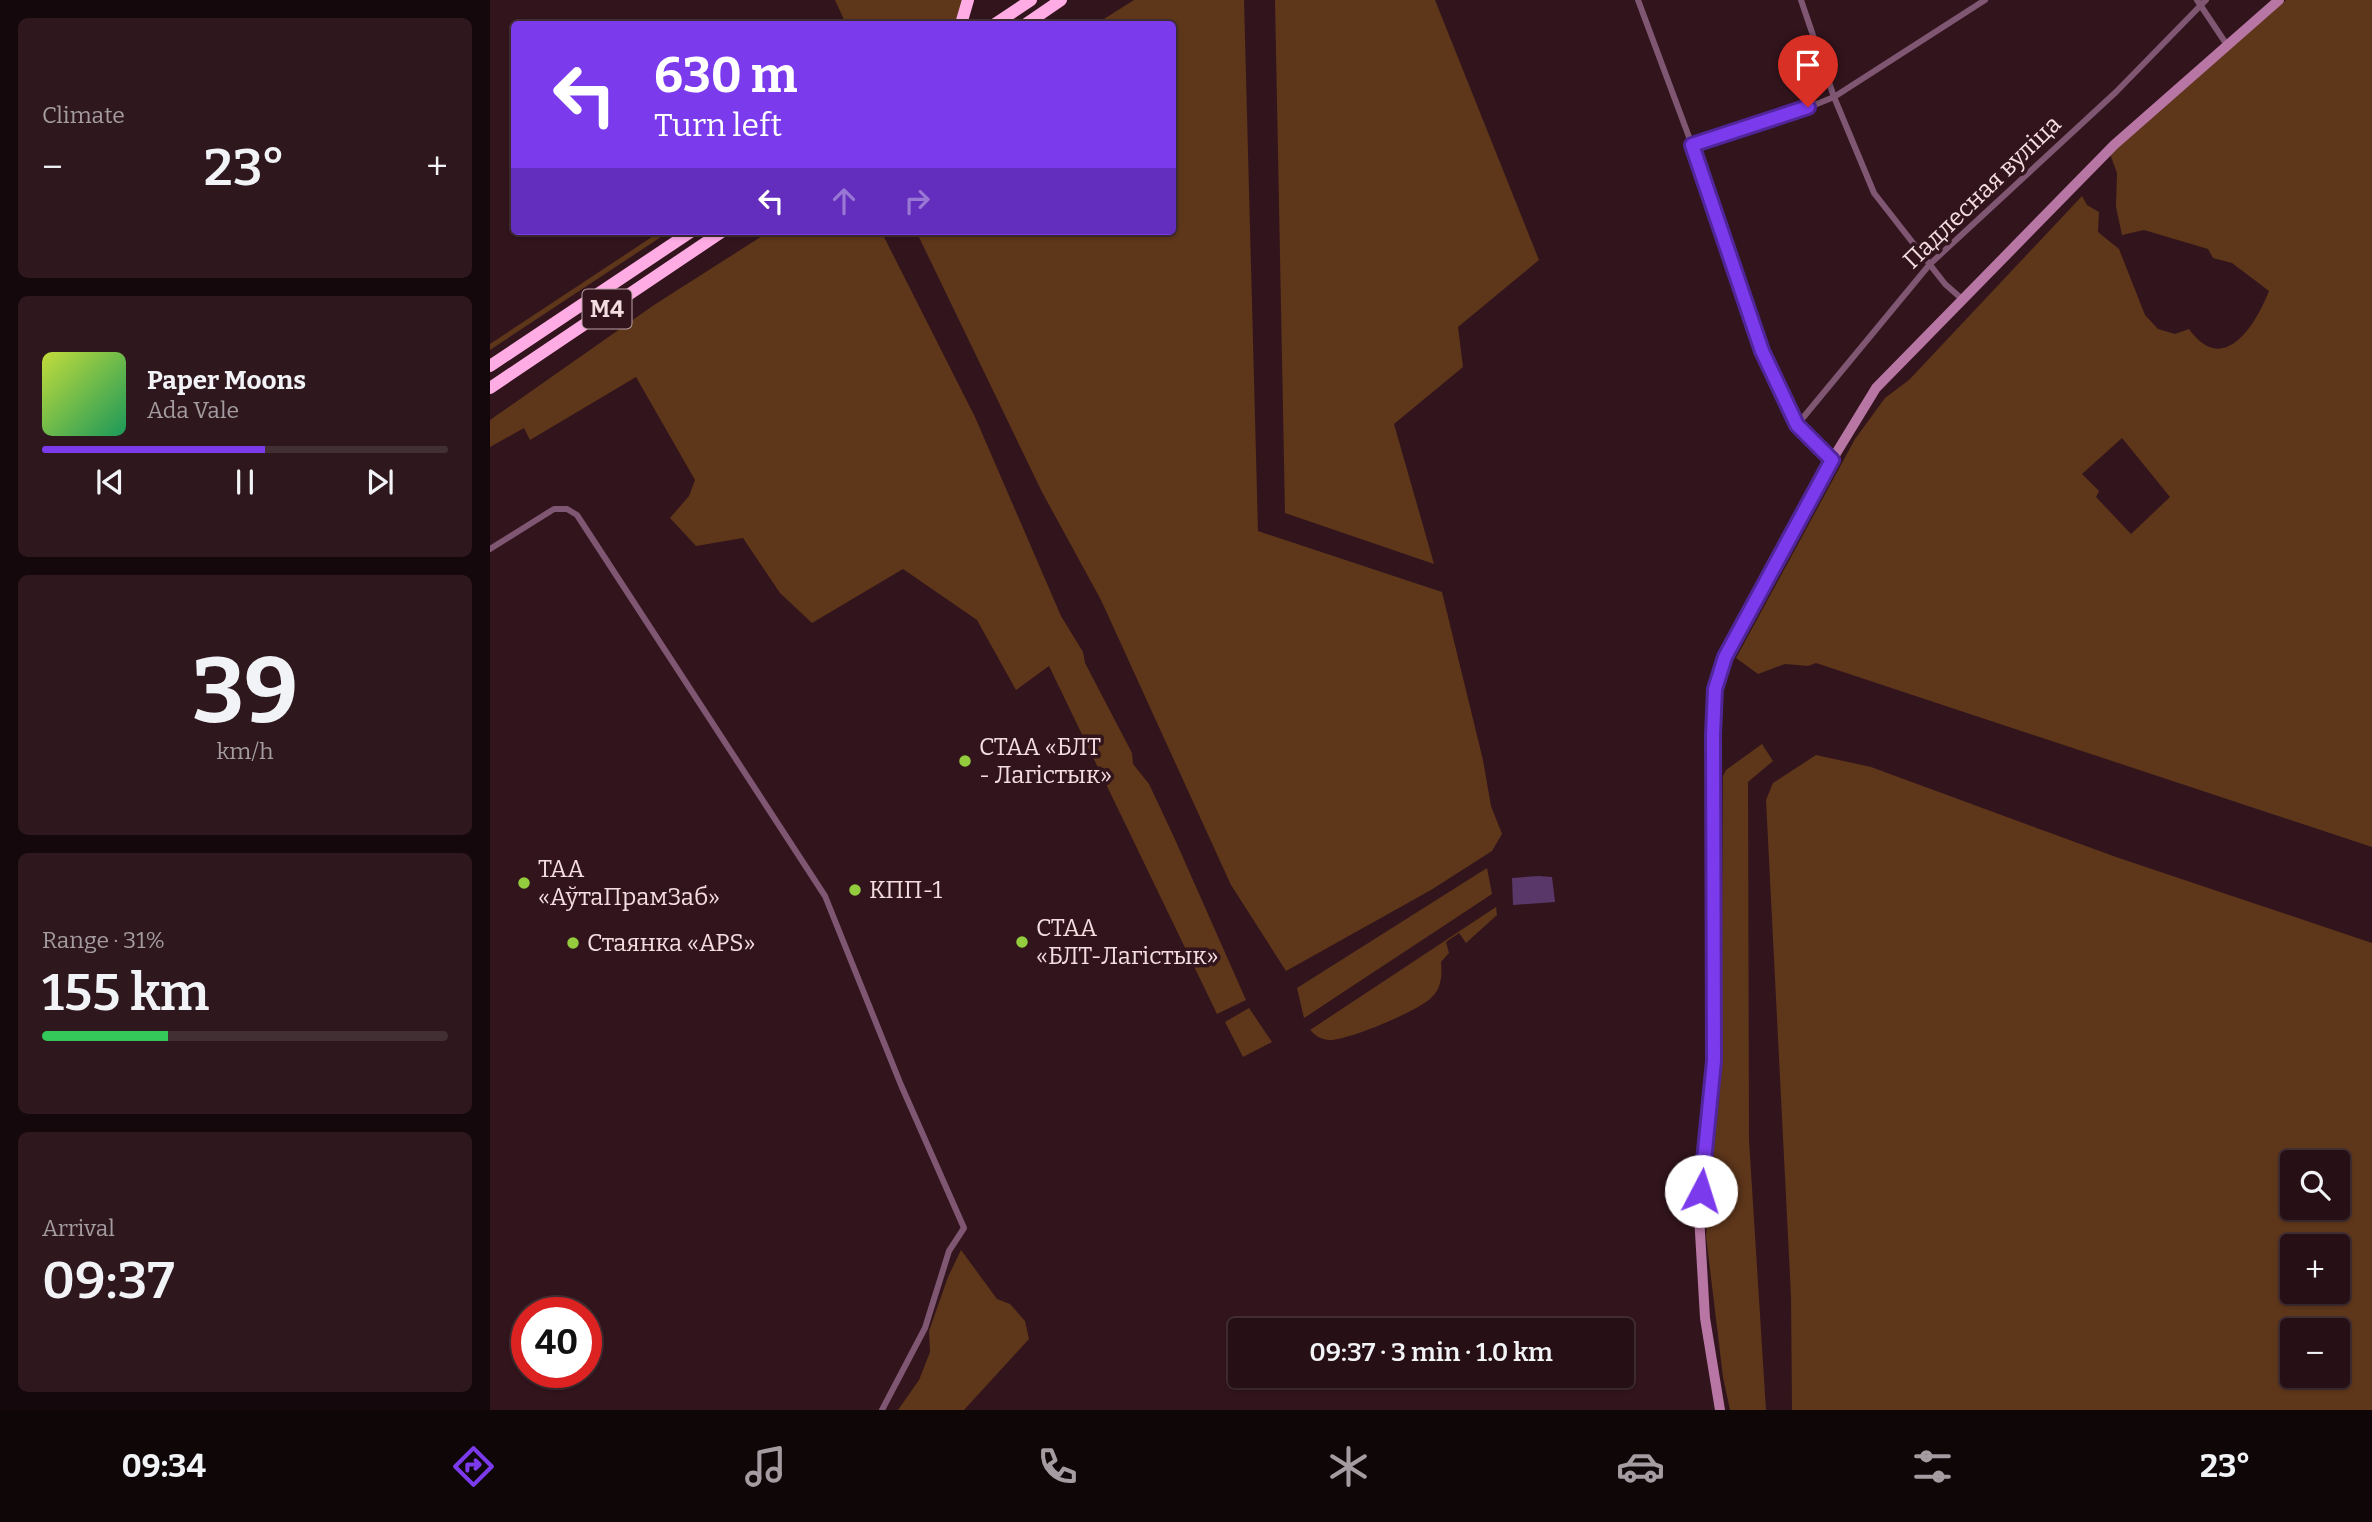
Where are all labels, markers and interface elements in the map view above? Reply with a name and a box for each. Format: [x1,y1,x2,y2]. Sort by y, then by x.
pin [1778,35,1838,107]
text: 630 m [654,46,798,105]
icon: arrive [1789,46,1827,84]
icon: left [539,49,630,140]
text: Climate [42,101,125,129]
text: Turn left [654,106,782,144]
street label: Падлесная вуліца [1897,110,2067,274]
text: 23° [204,136,286,199]
text: − [42,144,63,190]
text: + [426,144,448,190]
icon: left [752,182,790,220]
icon: ahead [825,182,863,220]
icon: right [898,182,936,220]
road number: М4 [582,290,632,328]
text: Paper Moons [147,365,306,396]
text: Ada Vale [147,396,239,424]
icon: previous [91,463,129,501]
icon: pause [226,463,264,501]
icon: next [361,463,399,501]
text: 39 [192,637,298,746]
place label: СТАА «БЛТ - Лагістык» [979,733,1112,789]
text: km/h [217,737,273,765]
marker: СТАА «БЛТ - Лагістык» [957,753,973,769]
place label: ТАА «АўтаПрамЗаб» [538,855,720,911]
marker: ТАА «АўтаПрамЗаб» [516,875,532,891]
place label: КПП-1 [869,876,943,904]
marker: КПП-1 [847,882,863,898]
place label: СТАА «БЛТ-Лагістык» [1036,914,1219,970]
text: Range · 31% [42,926,165,954]
place label: Стаянка «APS» [587,929,756,957]
marker: СТАА «БЛТ-Лагістык» [1014,934,1030,950]
marker: Стаянка «APS» [565,935,581,951]
text: 155 km [42,961,209,1024]
map controls [2280,1150,2350,1388]
button: search [2280,1150,2350,1220]
position arrow [1664,1154,1738,1228]
text: Arrival [42,1214,115,1242]
button: + [2280,1234,2350,1304]
text: 09:37 [42,1249,175,1312]
speed limit sign: 40 [511,1297,602,1388]
button: − [2280,1318,2350,1388]
text: 09:37 · 3 min · 1.0 km [1309,1337,1553,1368]
icon: directions [449,1442,498,1491]
icon: music [741,1442,790,1491]
icon: phone [1033,1442,1082,1491]
icon: climate [1324,1442,1373,1491]
icon: car [1616,1442,1665,1491]
icon: filters [1908,1442,1957,1491]
text: 09:34 [121,1447,206,1485]
text: 23° [2200,1447,2251,1485]

